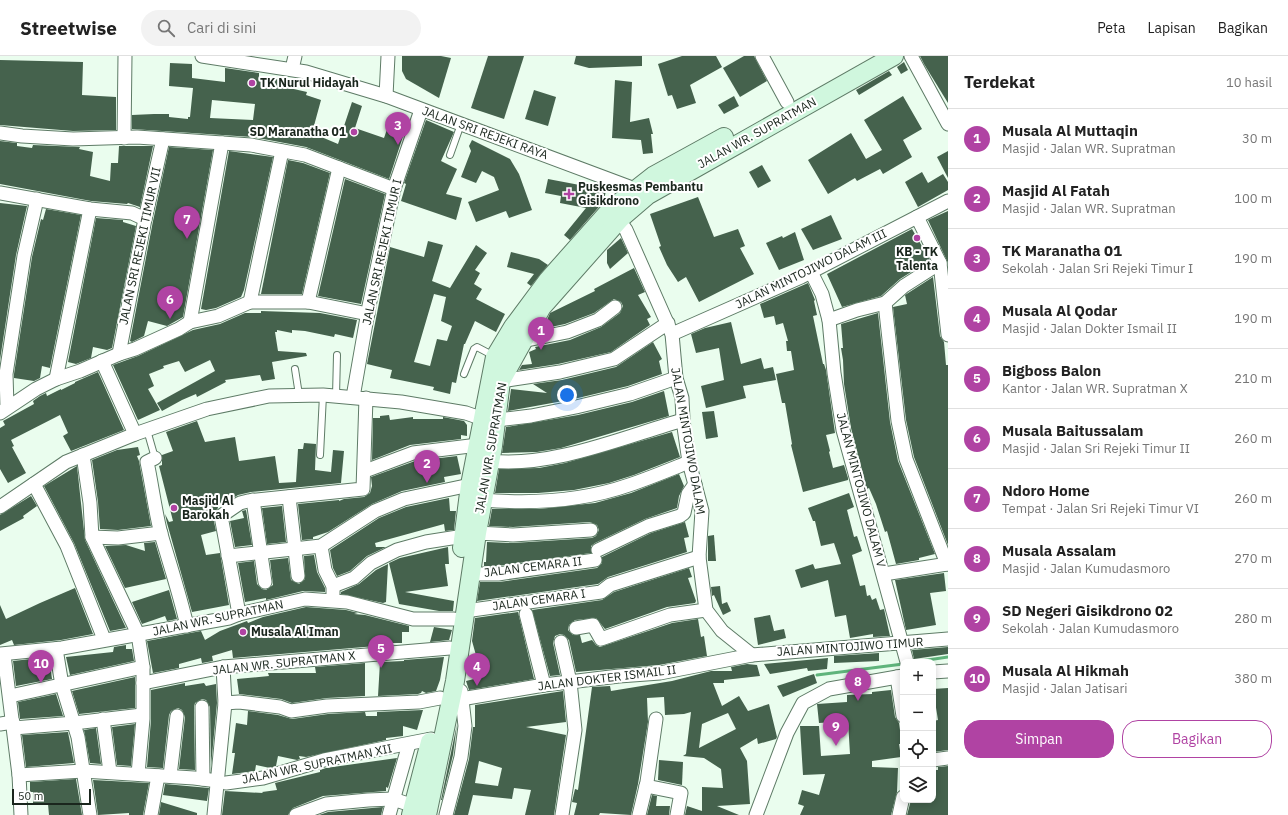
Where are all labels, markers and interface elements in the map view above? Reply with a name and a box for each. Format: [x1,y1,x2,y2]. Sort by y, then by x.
search box [141,10,421,46]
text: Streetwise [20,16,117,40]
icon: search [155,17,177,39]
text: Cari di sini [187,18,256,37]
text: Peta [1097,19,1125,37]
text: Lapisan [1147,19,1196,37]
text: Bagikan [1218,19,1268,37]
text: Terdekat [964,71,1035,93]
text: 10 hasil [1226,74,1272,91]
place label: TK Nurul Hidayah [260,75,359,90]
marker: TK Nurul Hidayah [247,78,257,88]
street label: JALAN WR. SUPRATMAN [695,94,819,171]
street label: JALAN SRI REJEKI RAYA [420,103,551,162]
pin: 3 [385,112,411,145]
text: Musala Al Muttaqin [1002,121,1138,140]
place label: SD Maranatha 01 [249,124,346,139]
marker: SD Maranatha 01 [349,127,359,137]
text: 1 [973,130,981,147]
text: 30 m [1242,130,1272,147]
text: Masjid · Jalan WR. Supratman [1002,140,1176,157]
street label: JALAN SRI REJEKI TIMUR VII [115,165,164,326]
street label: JALAN SRI REJEKI TIMUR I [359,177,404,326]
place label: Puskesmas Pembantu Gisikdrono [578,179,703,208]
text: Masjid Al Fatah [1002,181,1110,200]
marker: Puskesmas Pembantu Gisikdrono [563,188,575,200]
text: 2 [973,190,981,207]
text: 100 m [1234,190,1272,207]
text: Masjid · Jalan WR. Supratman [1002,200,1176,217]
pin: 7 [174,206,200,239]
street label: JALAN MINTOJIWO DALAM III [733,225,889,312]
marker: KB - TK Talenta [912,233,922,243]
text: TK Maranatha 01 [1002,241,1122,260]
place label: KB - TK Talenta [896,244,939,273]
text: 3 [973,250,981,267]
text: 190 m [1234,250,1272,267]
text: Sekolah · Jalan Sri Rejeki Timur I [1002,260,1193,277]
pin: 6 [157,286,183,319]
text: Musala Al Qodar [1002,301,1117,320]
text: 4 [973,310,981,327]
text: 190 m [1234,310,1272,327]
pin: 1 [528,317,554,350]
text: Masjid · Jalan Dokter Ismail II [1002,320,1177,337]
text: Bigboss Balon [1002,361,1101,380]
street label: JALAN MINTOJIWO DALAM [668,366,709,516]
text: 5 [973,370,981,387]
text: 210 m [1234,370,1272,387]
text: Kantor · Jalan WR. Supratman X [1002,380,1188,397]
street label: JALAN WR. SUPRATMAN [472,381,509,515]
your location [557,385,577,405]
street label: JALAN MINTOJIWO DALAM V [834,411,890,569]
text: Musala Baitussalam [1002,421,1144,440]
text: 6 [973,430,981,447]
text: 260 m [1234,430,1272,447]
text: Masjid · Jalan Sri Rejeki Timur II [1002,440,1190,457]
pin: 2 [414,450,440,483]
text: Ndoro Home [1002,481,1090,500]
text: 7 [973,490,981,507]
text: 260 m [1234,490,1272,507]
place label: Masjid Al Barokah [182,493,234,522]
text: Tempat · Jalan Sri Rejeki Timur VI [1002,500,1199,517]
marker: Masjid Al Barokah [169,503,179,513]
text: Musala Assalam [1002,541,1116,560]
text: 8 [973,550,981,567]
text: 270 m [1234,550,1272,567]
street label: JALAN CEMARA II [483,553,583,580]
text: Masjid · Jalan Kumudasmoro [1002,560,1170,577]
street label: JALAN CEMARA I [491,586,587,613]
street label: JALAN WR. SUPRATMAN [151,596,285,639]
text: SD Negeri Gisikdrono 02 [1002,601,1173,620]
text: 9 [973,610,981,627]
text: 280 m [1234,610,1272,627]
text: Sekolah · Jalan Kumudasmoro [1002,620,1179,637]
place label: Musala Al Iman [251,624,339,639]
marker: Musala Al Iman [238,627,248,637]
street label: JALAN MINTOJIWO TIMUR [776,634,924,659]
pin: 5 [368,635,394,668]
street label: JALAN WR. SUPRATMAN X [212,647,357,677]
pin: 10 [28,650,54,683]
pin: 4 [464,653,490,686]
map controls [900,659,936,803]
button: + [900,659,936,695]
text: Musala Al Hikmah [1002,661,1129,680]
street label: JALAN DOKTER ISMAIL II [537,662,677,693]
pin: 8 [845,668,871,701]
text: 10 [969,670,985,687]
text: 380 m [1234,670,1272,687]
text: Masjid · Jalan Jatisari [1002,680,1127,697]
button: − [900,695,936,731]
pin: 9 [823,713,849,746]
button: Simpan [964,720,1114,758]
button: Bagikan [1122,720,1272,758]
button: locate [900,731,936,767]
street label: JALAN WR. SUPRATMAN XII [241,740,393,787]
button: layers [900,767,936,803]
scale bar [12,787,91,806]
text: 50 m [18,789,43,803]

